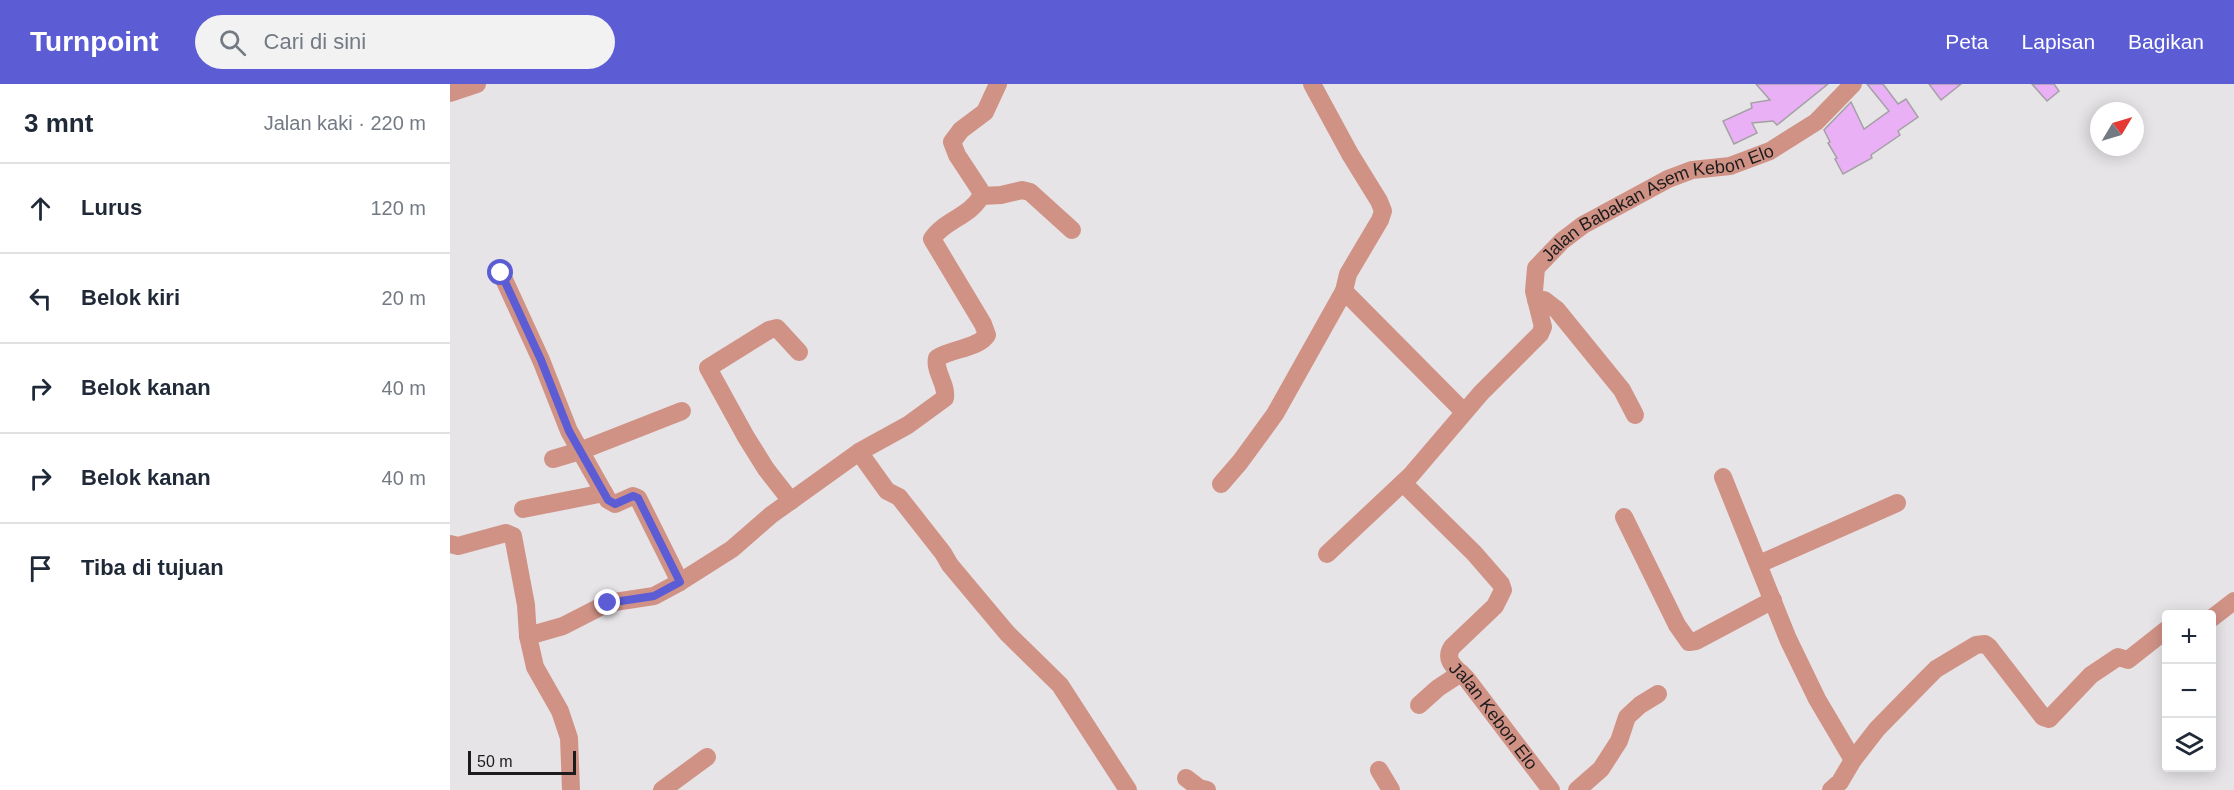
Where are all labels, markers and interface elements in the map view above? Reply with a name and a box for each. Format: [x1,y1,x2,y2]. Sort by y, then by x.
search box [195,15,615,69]
text: Turnpoint [30,26,159,57]
icon: search [216,26,249,59]
text: Cari di sini [264,29,366,54]
text: Peta [1945,30,1989,53]
text: Lapisan [2022,30,2095,53]
text: Bagikan [2128,30,2204,53]
north arrow [2090,102,2144,156]
text: 3 mnt [24,108,93,138]
text: Jalan kaki · 220 m [264,112,426,134]
street label: Jalan Babakan Asem Kebon Elo [1538,141,1777,266]
icon: ahead [24,192,57,225]
text: Lurus [81,195,142,220]
text: 120 m [370,197,426,219]
route start [487,259,513,285]
icon: left [24,282,57,315]
text: Belok kiri [81,285,180,310]
text: 20 m [382,287,426,309]
icon: right [24,372,57,405]
text: Belok kanan [81,375,211,400]
text: 40 m [382,377,426,399]
icon: right [24,462,57,495]
text: Belok kanan [81,465,211,490]
text: 40 m [382,467,426,489]
icon: arrive [24,552,57,585]
text: Tiba di tujuan [81,555,224,580]
route end [594,589,620,615]
map controls [2162,610,2216,772]
button: + [2162,610,2216,664]
street label: Jalan Kebon Elo [1445,658,1542,773]
button: − [2162,664,2216,718]
button: layers [2162,718,2216,772]
scale bar [468,748,576,776]
text: 50 m [477,753,513,770]

